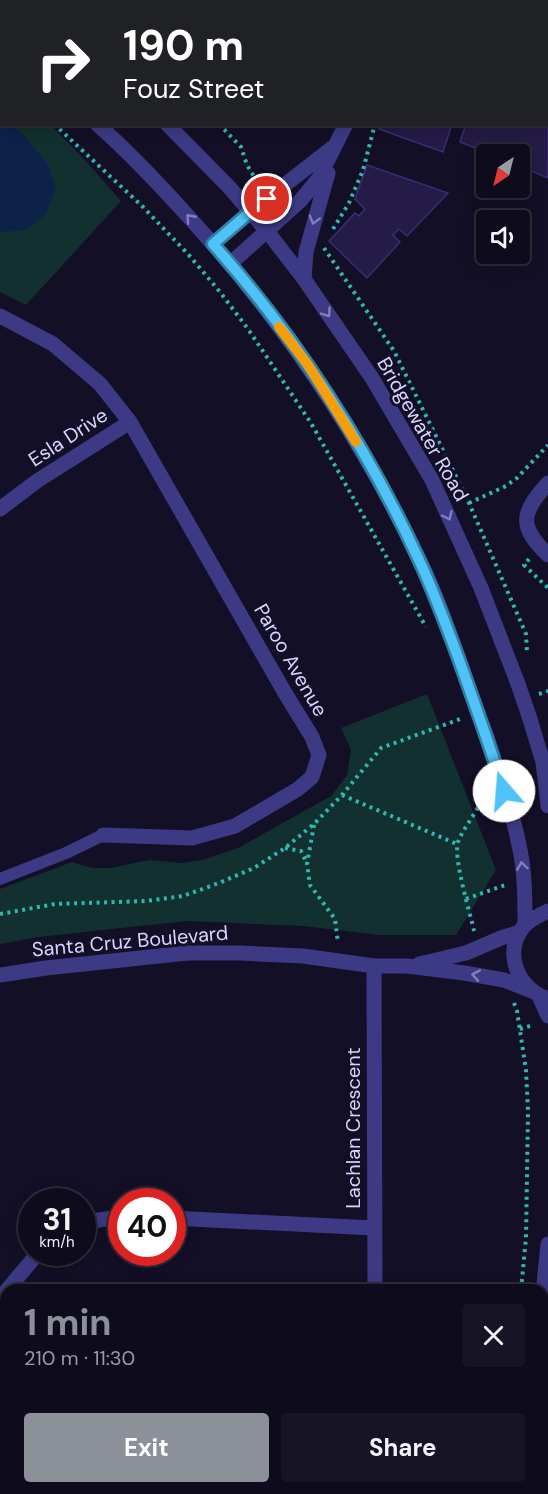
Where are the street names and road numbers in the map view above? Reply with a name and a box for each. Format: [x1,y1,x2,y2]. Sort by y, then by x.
street label: Bridgewater Road [371,352,475,506]
street label: Esla Drive [23,402,113,472]
street label: Paroo Avenue [248,599,334,721]
street label: Santa Cruz Boulevard [31,919,229,963]
street label: Lachlan Crescent [340,1047,366,1209]

